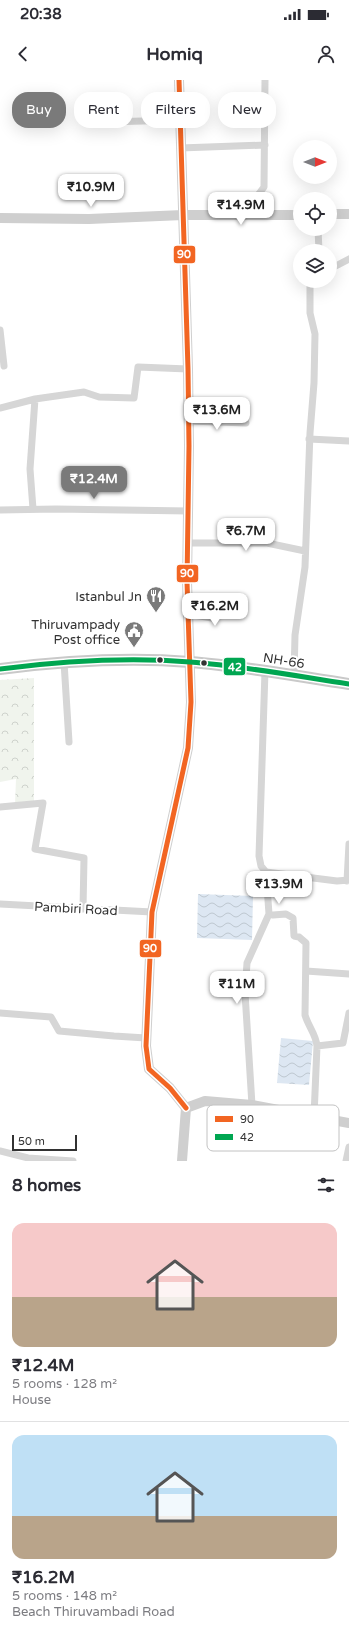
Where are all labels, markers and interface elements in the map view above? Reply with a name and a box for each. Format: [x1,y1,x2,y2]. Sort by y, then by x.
text: 20:38 [20,5,62,23]
icon: back [12,43,34,65]
text: Homiq [146,43,203,65]
icon: person [315,43,337,65]
chip: Buy [12,92,66,128]
chip: Rent [74,92,133,128]
chip: Filters [141,92,210,128]
chip: New [218,92,276,128]
north arrow [293,140,337,184]
map controls [293,140,337,288]
pin: ₹10.9M [58,174,124,208]
text: ₹10.9M [67,179,115,195]
pin: ₹14.9M [208,192,274,226]
button: locate [293,192,337,236]
text: ₹14.9M [217,197,265,213]
button: layers [293,244,337,288]
line badge: 90 [173,245,196,264]
text: 90 [177,248,191,261]
pin: ₹13.6M [184,397,250,431]
text: ₹13.6M [193,402,241,418]
pin: ₹12.4M [61,466,127,500]
text: ₹12.4M [70,471,118,487]
pin: ₹6.7M [218,518,274,552]
text: ₹6.7M [226,523,266,539]
line badge: 90 [176,564,199,583]
text: 90 [180,567,194,580]
restaurant icon: Istanbul Jn [145,585,167,613]
place label: Istanbul Jn [75,589,142,605]
pin: ₹16.2M [182,593,248,627]
text: ₹16.2M [191,598,239,614]
place label: Thiruvampady Post office [31,617,120,648]
public building icon: Thiruvampady Post office [123,620,145,648]
street label: NH-66 [262,650,306,672]
unlabelled marker [155,655,165,665]
line badge: 42 [223,657,246,676]
unlabelled marker [199,658,209,668]
text: 42 [228,661,242,674]
pin: ₹13.9M [246,871,312,905]
text: ₹13.9M [255,876,303,892]
street label: Pambiri Road [34,899,118,919]
line badge: 90 [139,939,162,958]
text: 90 [143,942,157,955]
pin: ₹11M [213,971,261,1005]
text: ₹11M [219,976,255,992]
legend [207,1105,339,1151]
text: 90 [240,1113,254,1126]
text: 42 [240,1131,254,1144]
scale bar [12,1133,77,1152]
text: 50 m [18,1135,45,1148]
icon: filters [315,1174,337,1196]
text: 8 homes [12,1175,81,1196]
icon: home [139,1249,211,1321]
text: ₹12.4M [12,1355,74,1376]
text: 5 rooms · 128 m² [12,1376,117,1392]
text: House [12,1392,51,1408]
icon: home [139,1461,211,1533]
text: ₹16.2M [12,1567,75,1588]
text: 5 rooms · 148 m² [12,1588,117,1604]
text: Beach Thiruvambadi Road [12,1604,175,1620]

